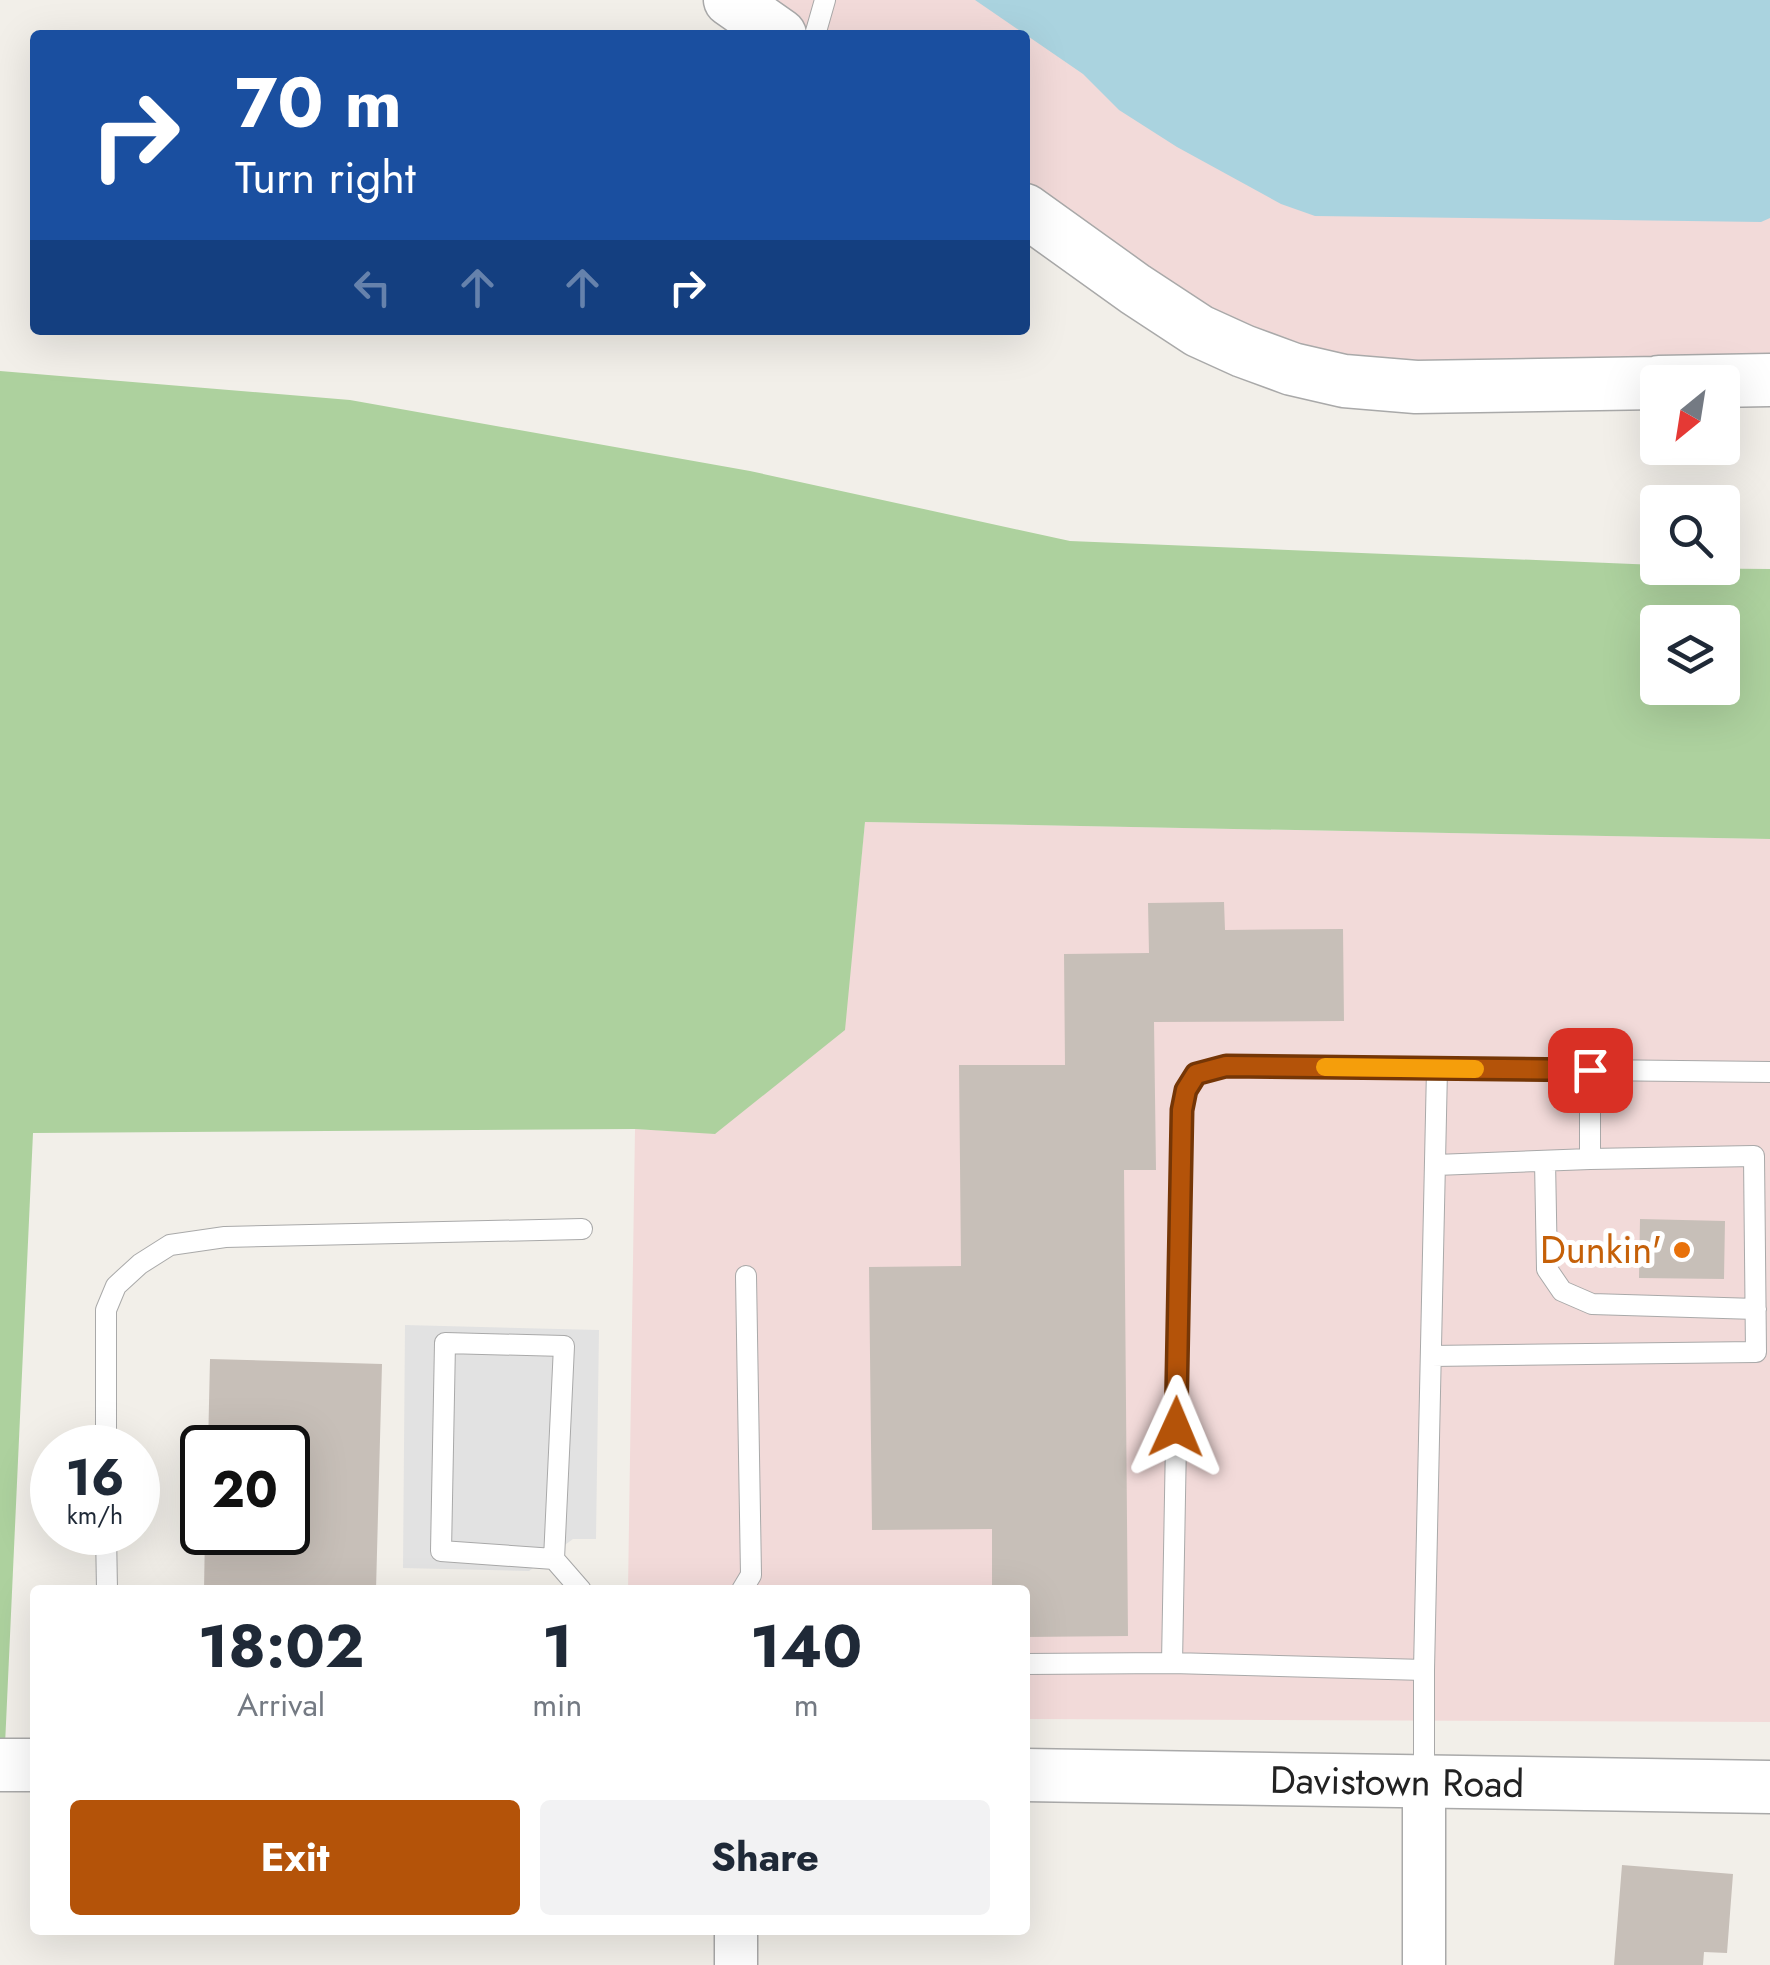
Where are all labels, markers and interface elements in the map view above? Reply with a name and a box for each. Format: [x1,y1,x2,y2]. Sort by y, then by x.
text: 70 m [235,52,402,153]
icon: right [70,70,200,200]
text: Turn right [235,145,416,210]
icon: left [345,260,400,315]
icon: ahead [450,260,505,315]
icon: ahead [555,260,610,315]
icon: right [660,260,715,315]
north arrow [1640,365,1740,465]
map controls [1640,365,1740,705]
button: search [1640,485,1740,585]
button: layers [1640,605,1740,705]
pin [1548,1028,1633,1113]
icon: arrive [1563,1043,1618,1098]
place label: Dunkin' [1540,1222,1662,1277]
marker: Dunkin' [1671,1239,1693,1261]
position arrow [1124,1375,1228,1479]
speed limit sign: 20 [180,1425,310,1555]
text: 16 [66,1441,124,1514]
text: km/h [67,1497,123,1533]
text: 18:02 [198,1603,364,1690]
text: 1 [542,1603,572,1690]
text: 140 [750,1603,862,1690]
text: Arrival [237,1682,325,1728]
text: min [532,1682,582,1728]
text: m [794,1682,819,1728]
street label: Davistown Road [1269,1752,1525,1811]
button: Exit [70,1800,520,1915]
button: Share [540,1800,990,1915]

